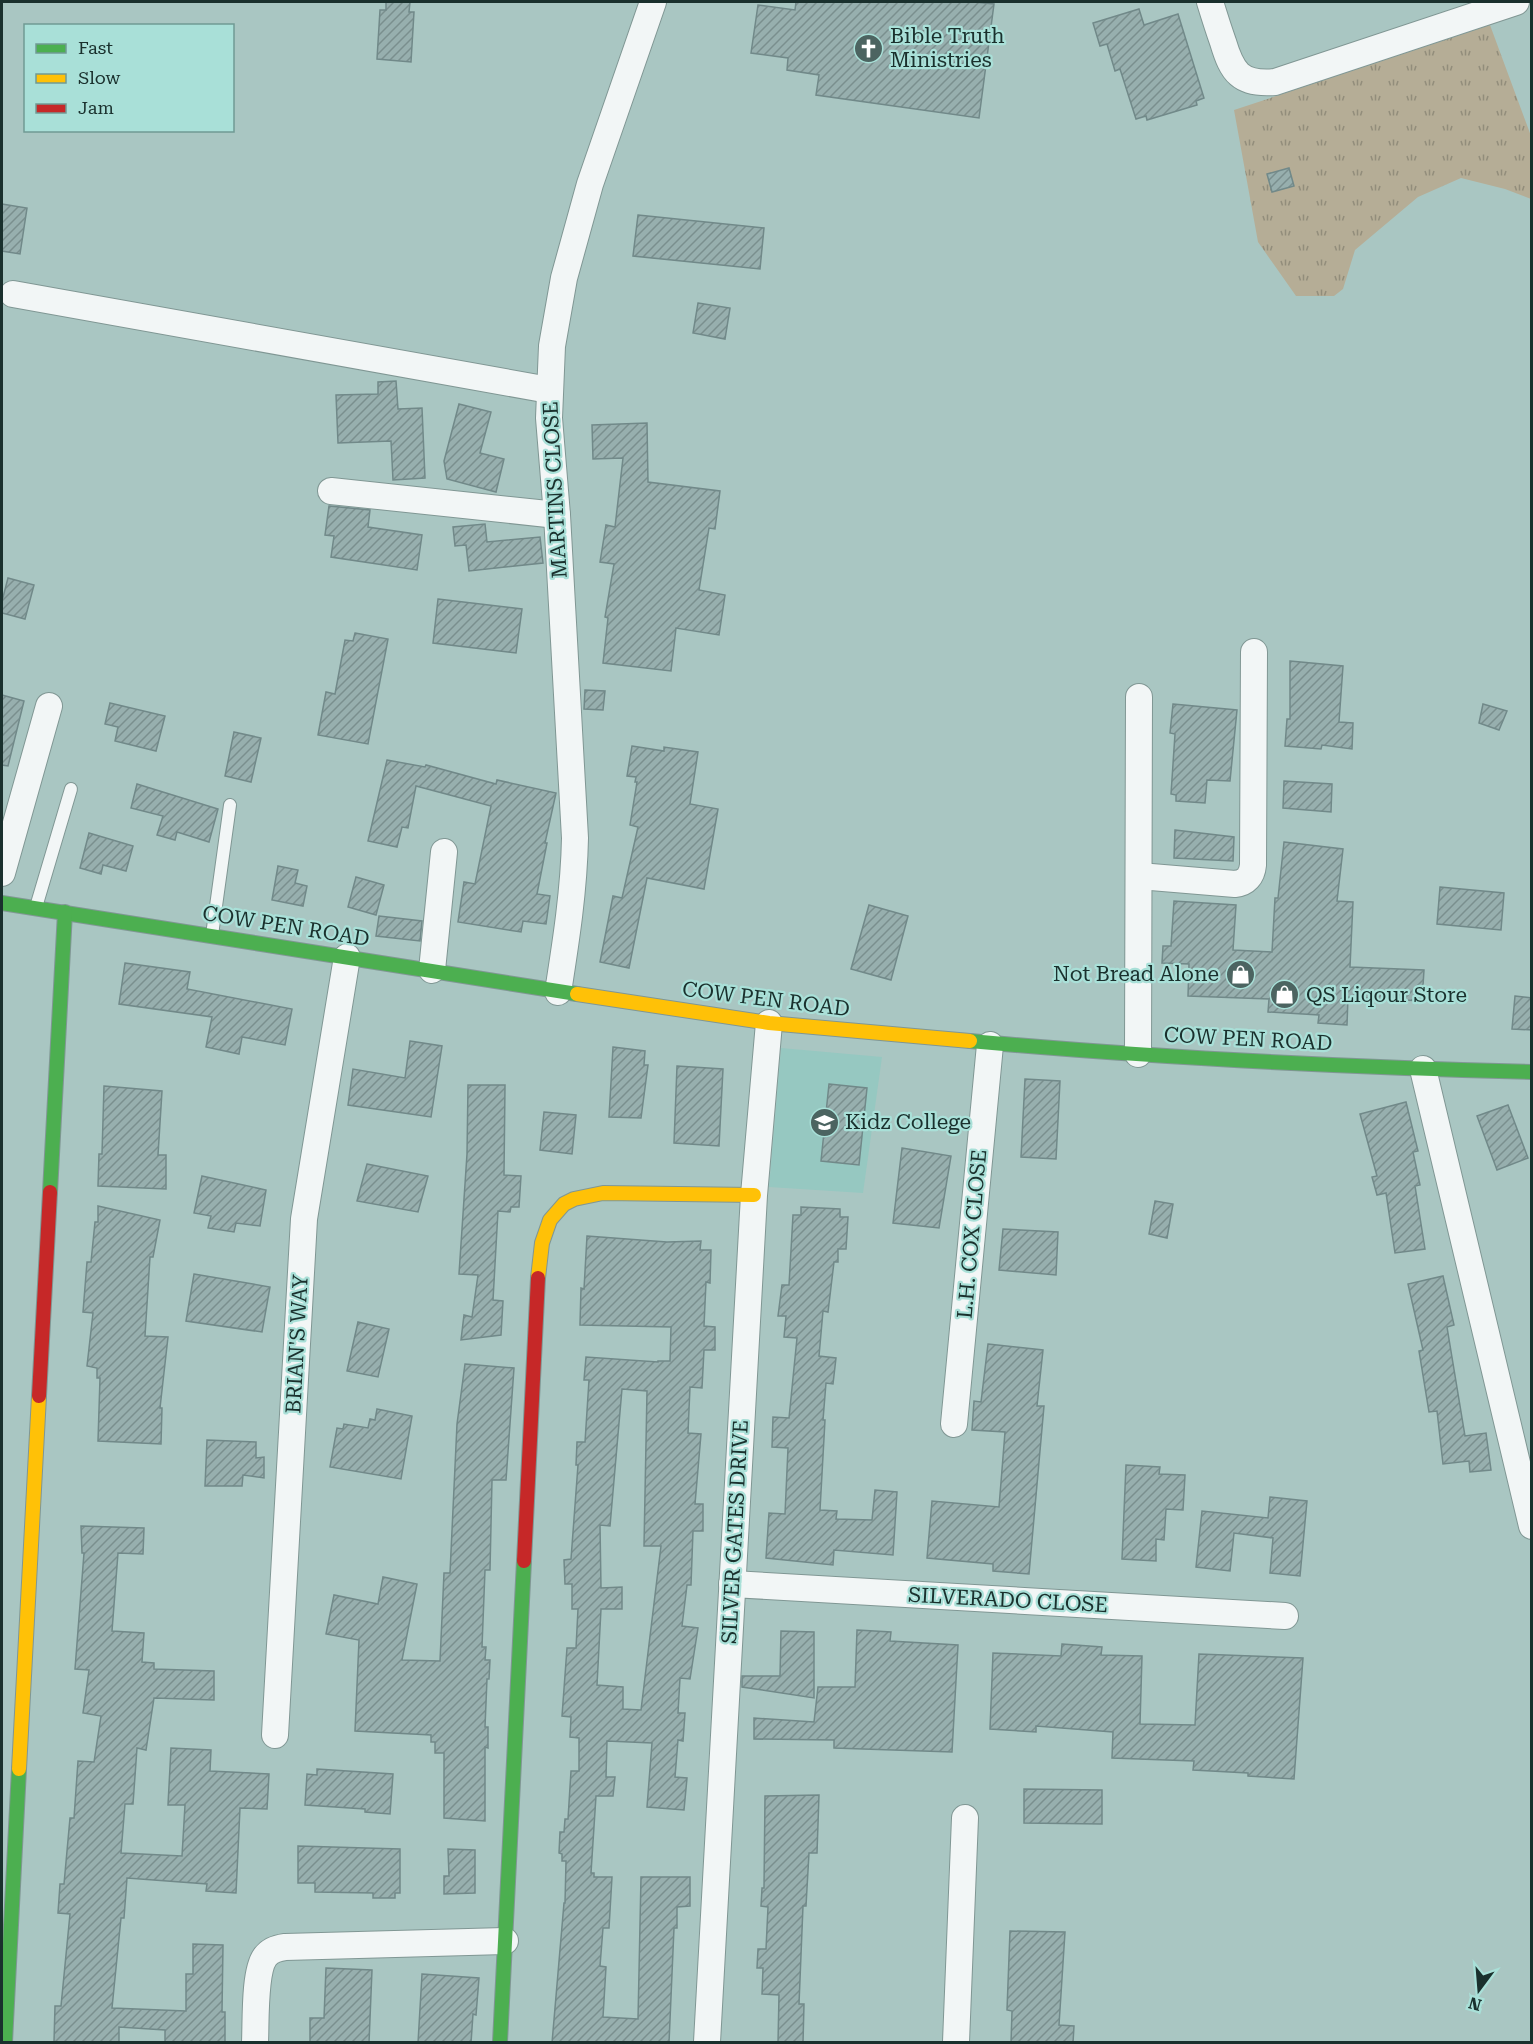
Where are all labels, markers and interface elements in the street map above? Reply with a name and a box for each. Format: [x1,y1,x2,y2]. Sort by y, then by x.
legend [24,24,234,132]
place label: Bible Truth Ministries [890,24,1005,72]
church icon: Bible Truth Ministries [853,32,885,64]
text: Fast [78,37,113,58]
text: Slow [78,67,120,88]
text: Jam [78,97,114,118]
street label: MARTINS CLOSE [538,401,572,579]
street label: COW PEN ROAD [201,901,371,951]
shop icon: Not Bread Alone [1224,958,1256,990]
place label: Not Bread Alone [1053,962,1219,986]
street label: COW PEN ROAD [681,977,851,1021]
shop icon: QS Liqour Store [1269,979,1301,1011]
place label: QS Liqour Store [1306,983,1467,1007]
street label: COW PEN ROAD [1163,1023,1333,1055]
school or university icon: Kidz College [808,1106,840,1138]
place label: Kidz College [845,1110,971,1134]
street label: L.H. COX CLOSE [953,1148,991,1320]
street label: BRIAN'S WAY [281,1273,313,1414]
street label: SILVER GATES DRIVE [717,1419,753,1645]
street label: SILVERADO CLOSE [907,1583,1109,1617]
north arrow [1449,1960,1509,2020]
text: N [1466,1993,1484,2015]

